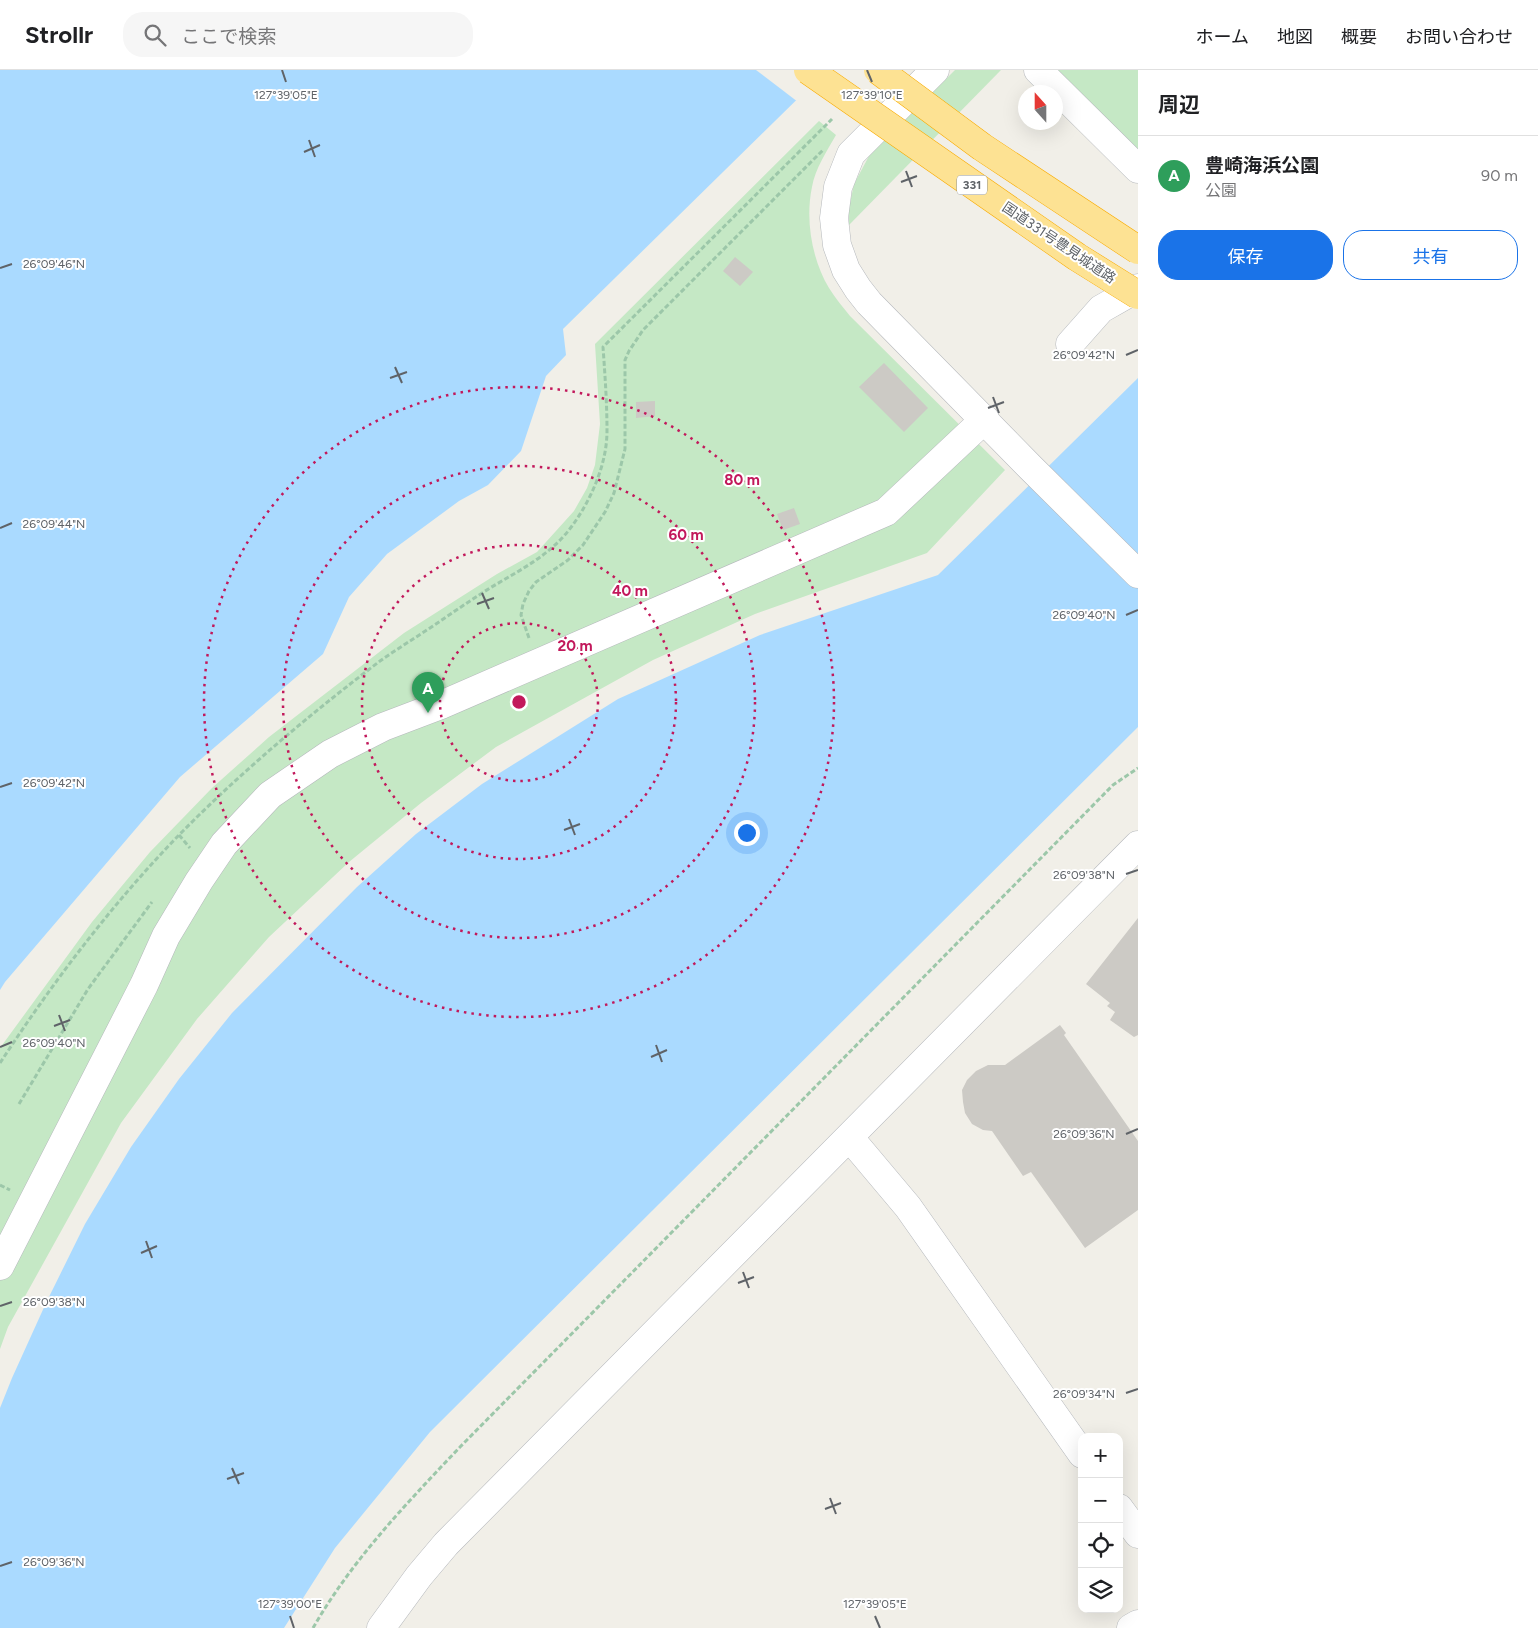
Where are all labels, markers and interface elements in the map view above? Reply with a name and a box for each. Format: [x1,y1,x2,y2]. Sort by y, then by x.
search box [123,12,473,57]
text: Strollr [25,20,93,49]
icon: search [141,21,169,49]
text: ここで検索 [181,25,276,48]
text: ホーム [1196,26,1249,48]
text: 地図 [1277,26,1313,48]
text: 概要 [1341,26,1377,48]
text: お問い合わせ [1405,26,1513,48]
north arrow [1018,85,1063,130]
text: 127°39'05"E [254,88,318,102]
text: 127°39'10"E [841,88,903,102]
text: 周辺 [1158,92,1200,117]
text: 豊崎海浜公園 [1205,154,1319,177]
text: A [1168,166,1180,185]
text: 90 m [1481,166,1518,185]
road number: 331 [957,176,987,194]
text: 公園 [1205,181,1237,200]
street label: 国道331号豊見城道路 [999,199,1119,287]
button: 保存 [1158,230,1333,280]
button: 共有 [1343,230,1518,280]
text: 26°09'46"N [23,257,85,271]
text: 26°09'42"N [1053,348,1115,362]
text: 80 m [724,471,760,489]
text: 26°09'44"N [23,517,85,531]
text: 60 m [668,526,704,544]
text: 40 m [612,582,648,600]
text: 26°09'40"N [1052,608,1116,622]
text: 20 m [557,637,593,655]
pin: A [412,672,444,713]
centre of rings [510,693,528,711]
text: 26°09'42"N [23,776,85,790]
your location [734,820,760,846]
text: 26°09'38"N [1053,868,1115,882]
text: 26°09'40"N [22,1036,86,1050]
text: 26°09'36"N [1053,1127,1115,1141]
text: 26°09'38"N [23,1295,85,1309]
text: 26°09'34"N [1053,1387,1115,1401]
map controls [1078,1433,1123,1613]
button: + [1078,1433,1123,1478]
button: − [1078,1478,1123,1523]
button: locate [1078,1523,1123,1568]
text: 26°09'36"N [23,1555,85,1569]
button: layers [1078,1568,1123,1613]
text: 127°39'00"E [258,1597,322,1611]
text: 127°39'05"E [843,1597,907,1611]

